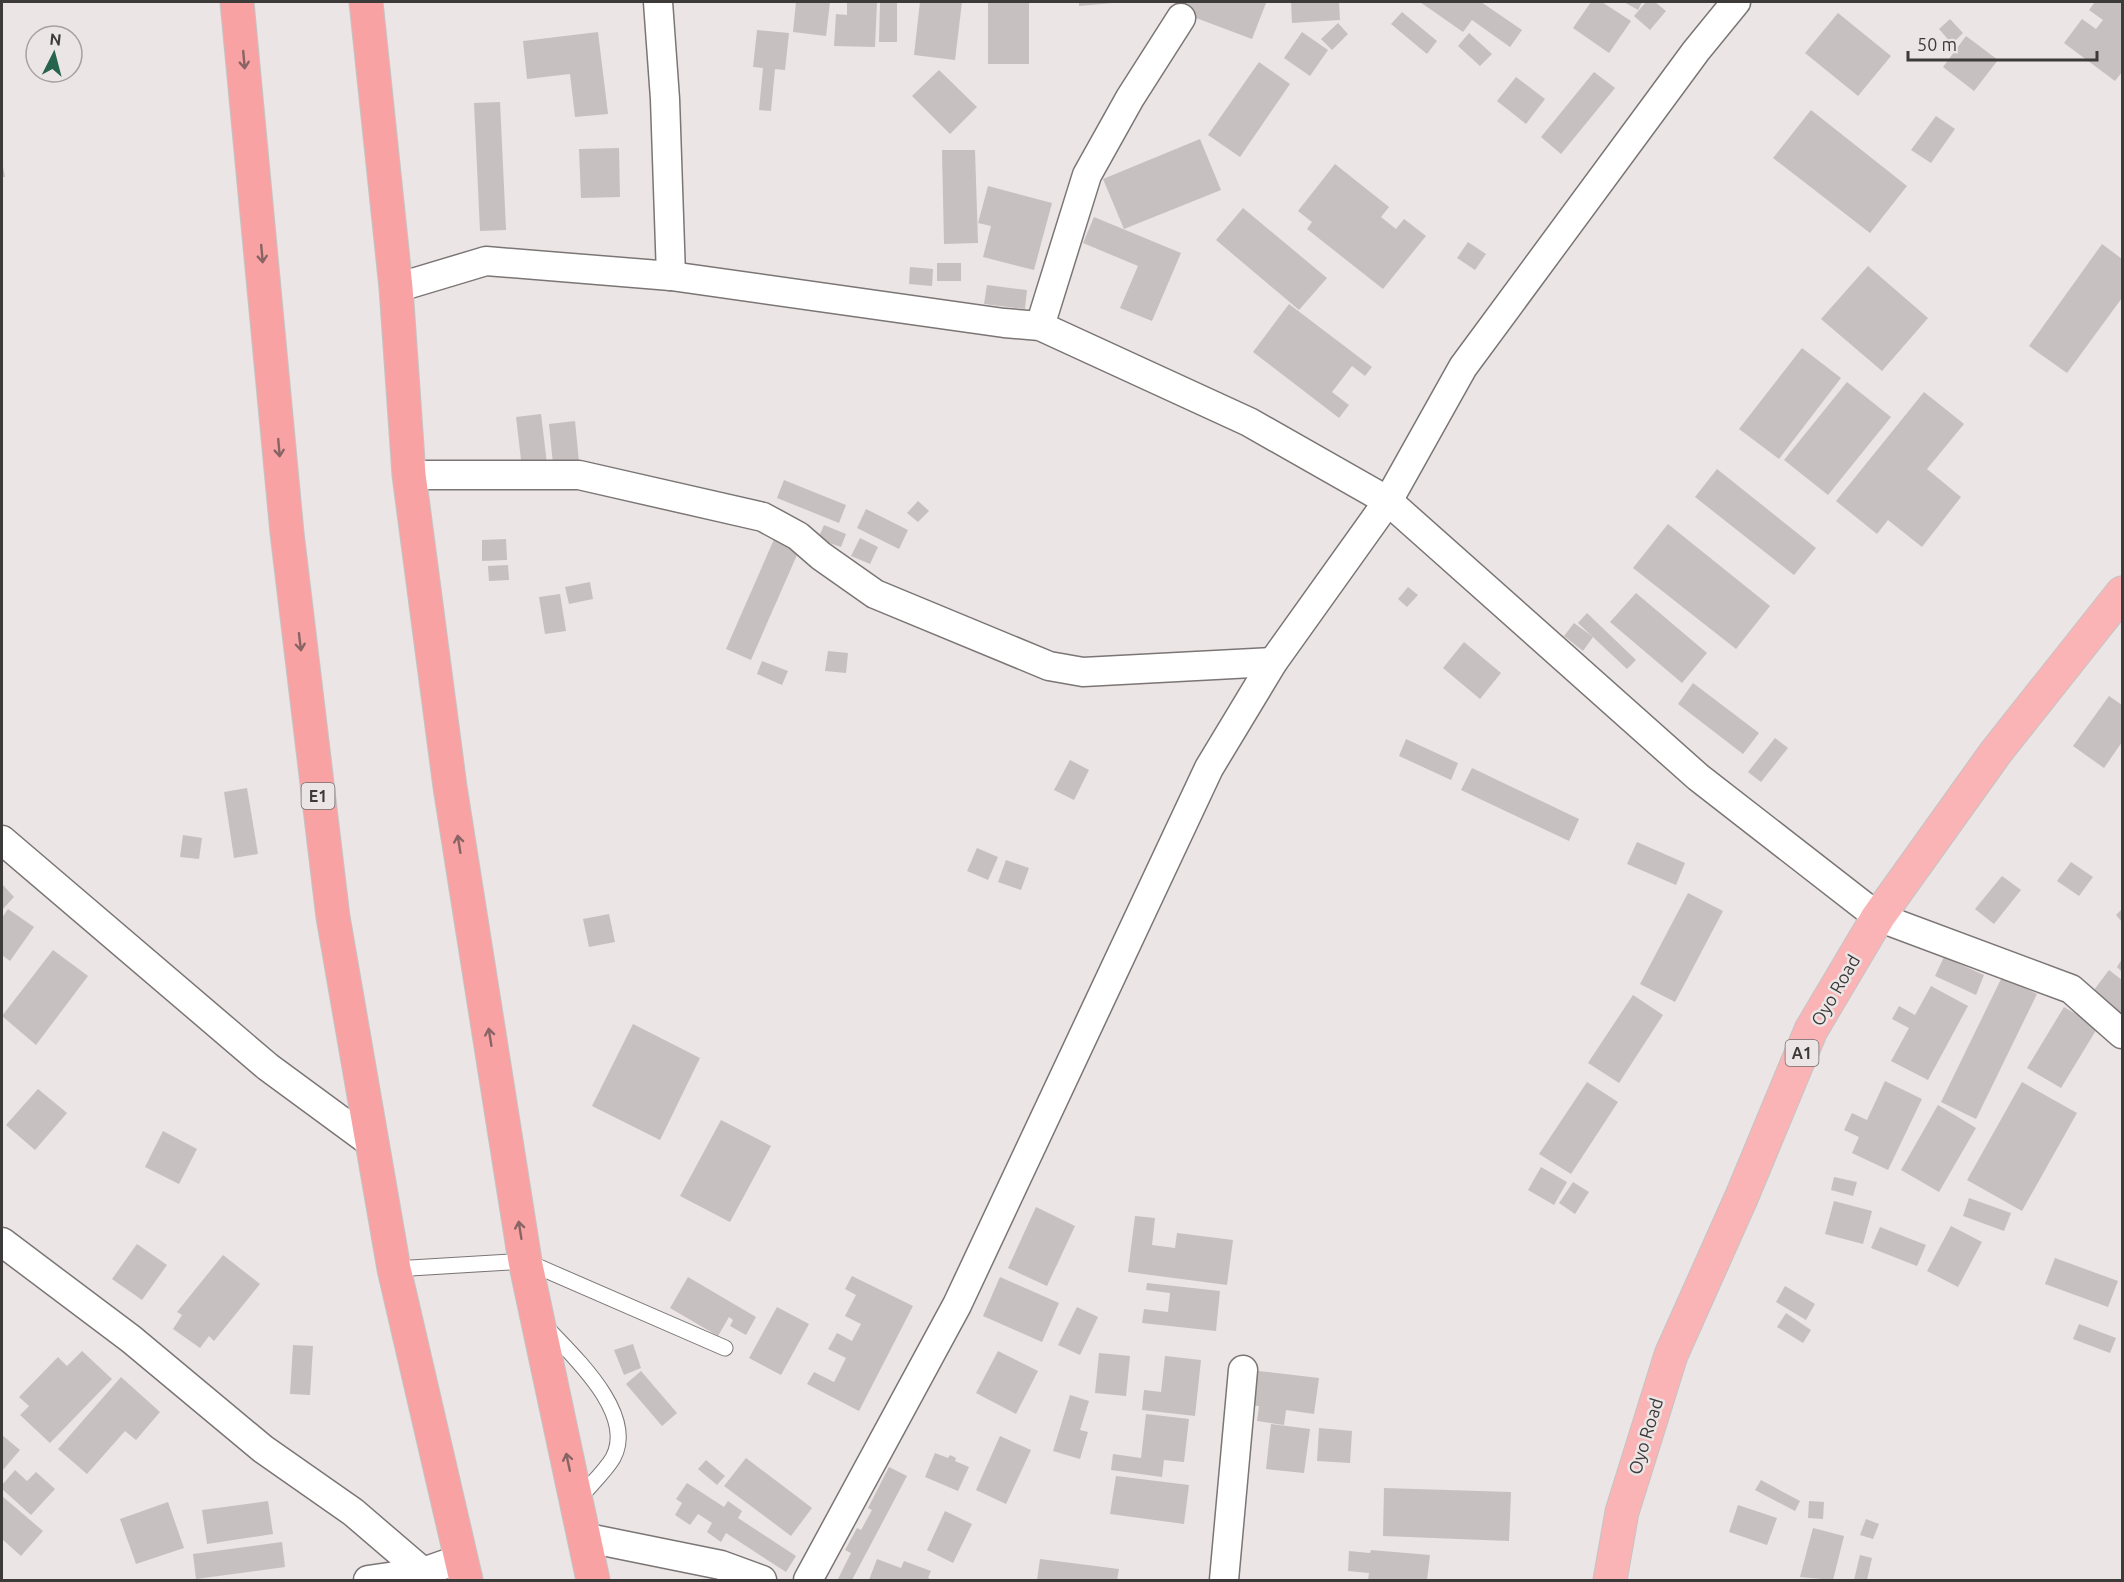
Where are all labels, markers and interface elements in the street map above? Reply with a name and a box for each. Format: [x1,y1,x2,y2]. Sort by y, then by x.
north arrow [24,24,84,84]
scale bar [1908,24,2097,62]
text: N [49,30,62,49]
text: 50 m [1917,34,1957,54]
one-way arrow [239,49,250,69]
one-way arrow [257,243,268,263]
one-way arrow [274,437,285,457]
one-way arrow [295,631,306,651]
road number: E1 [302,783,334,809]
one-way arrow [453,835,464,855]
street label: Oyo Road [1807,951,1863,1029]
one-way arrow [484,1028,495,1047]
road number: A1 [1786,1040,1818,1066]
one-way arrow [515,1220,526,1240]
street label: Oyo Road [1624,1395,1666,1477]
one-way arrow [562,1452,573,1472]

